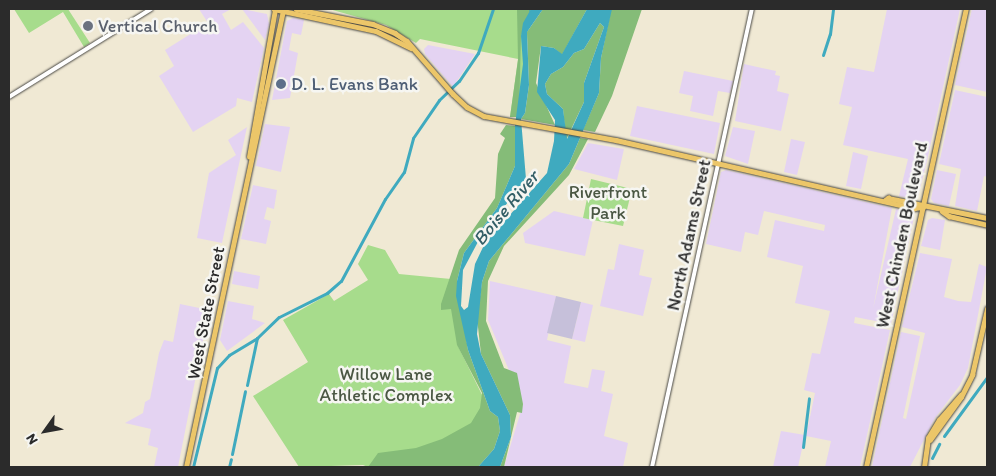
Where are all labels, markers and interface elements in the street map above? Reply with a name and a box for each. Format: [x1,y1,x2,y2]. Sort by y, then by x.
place label: Vertical Church [98,15,218,37]
marker: Vertical Church [82,20,94,32]
place label: D. L. Evans Bank [291,73,418,95]
marker: D. L. Evans Bank [275,78,287,90]
street label: West Chinden Boulevard [872,140,932,330]
street label: North Adams Street [662,157,716,313]
water label: Boise River [468,166,544,250]
park label: Riverfront Park [569,182,647,224]
street label: West State Street [182,245,230,381]
park label: Willow Lane Athletic Complex [320,364,452,406]
north arrow [20,406,70,456]
text: N [22,431,42,448]

